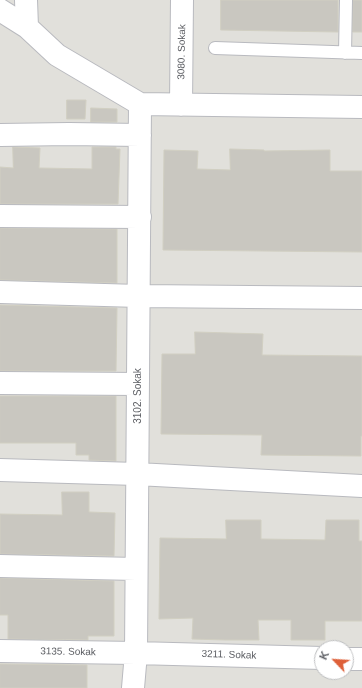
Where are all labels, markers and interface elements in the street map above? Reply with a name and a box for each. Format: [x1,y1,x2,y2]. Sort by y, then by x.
street label: 3080. Sokak [176,24,188,80]
street label: 3102. Sokak [132,368,144,424]
north arrow [314,640,354,680]
street label: 3135. Sokak [40,646,96,658]
street label: 3211. Sokak [201,648,257,662]
text: K [317,649,331,661]

